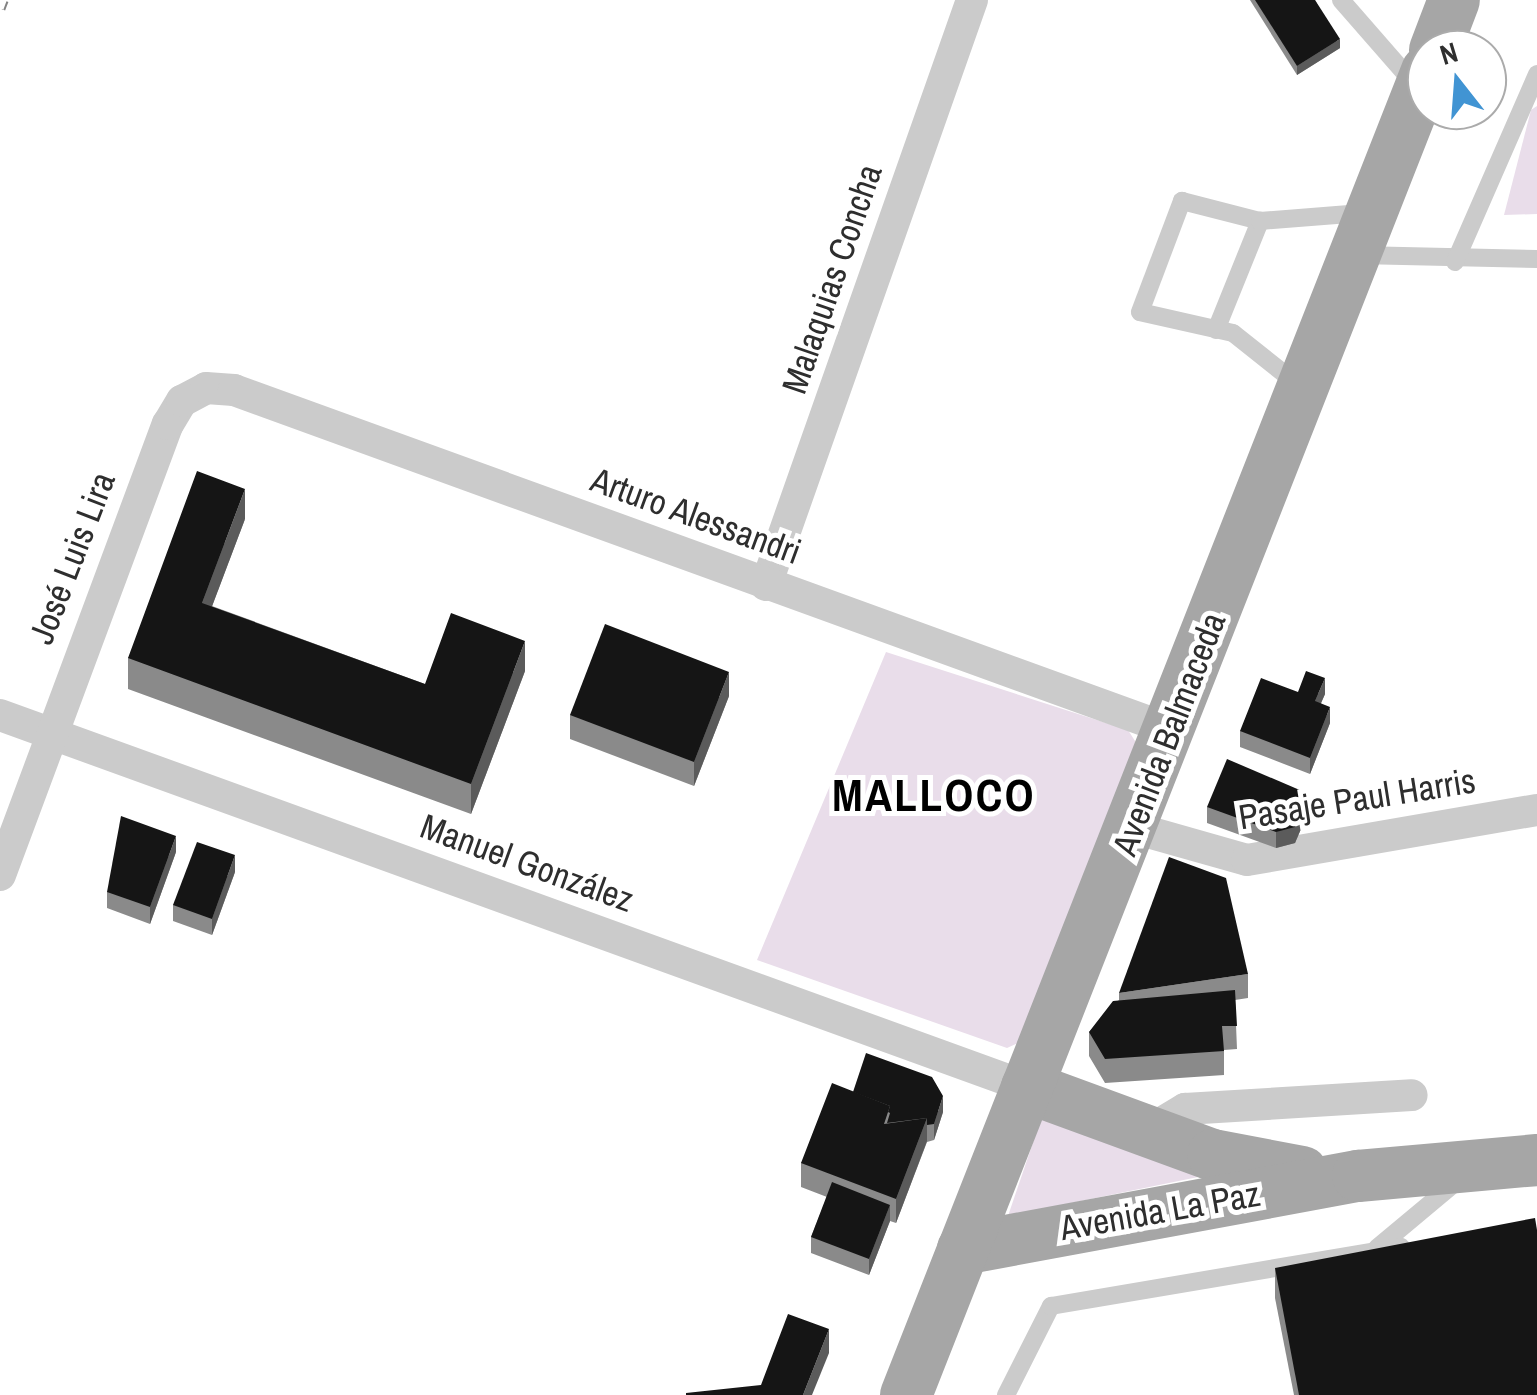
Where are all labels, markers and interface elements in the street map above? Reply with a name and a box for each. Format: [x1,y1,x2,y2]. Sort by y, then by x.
north arrow [1407,30,1507,130]
text: N [1435,33,1462,74]
street label: Malaquias Concha [773,159,891,399]
street label: Arturo Alessandri [585,458,807,574]
street label: José Luis Lira [20,466,124,650]
street label: Avenida Balmaceda [1103,607,1235,861]
street label: Pasaje Paul Harris [1236,760,1478,838]
district label: MALLOCO [832,768,1036,822]
street label: Manuel González [415,805,639,921]
street label: Avenida La Paz [1057,1173,1263,1249]

